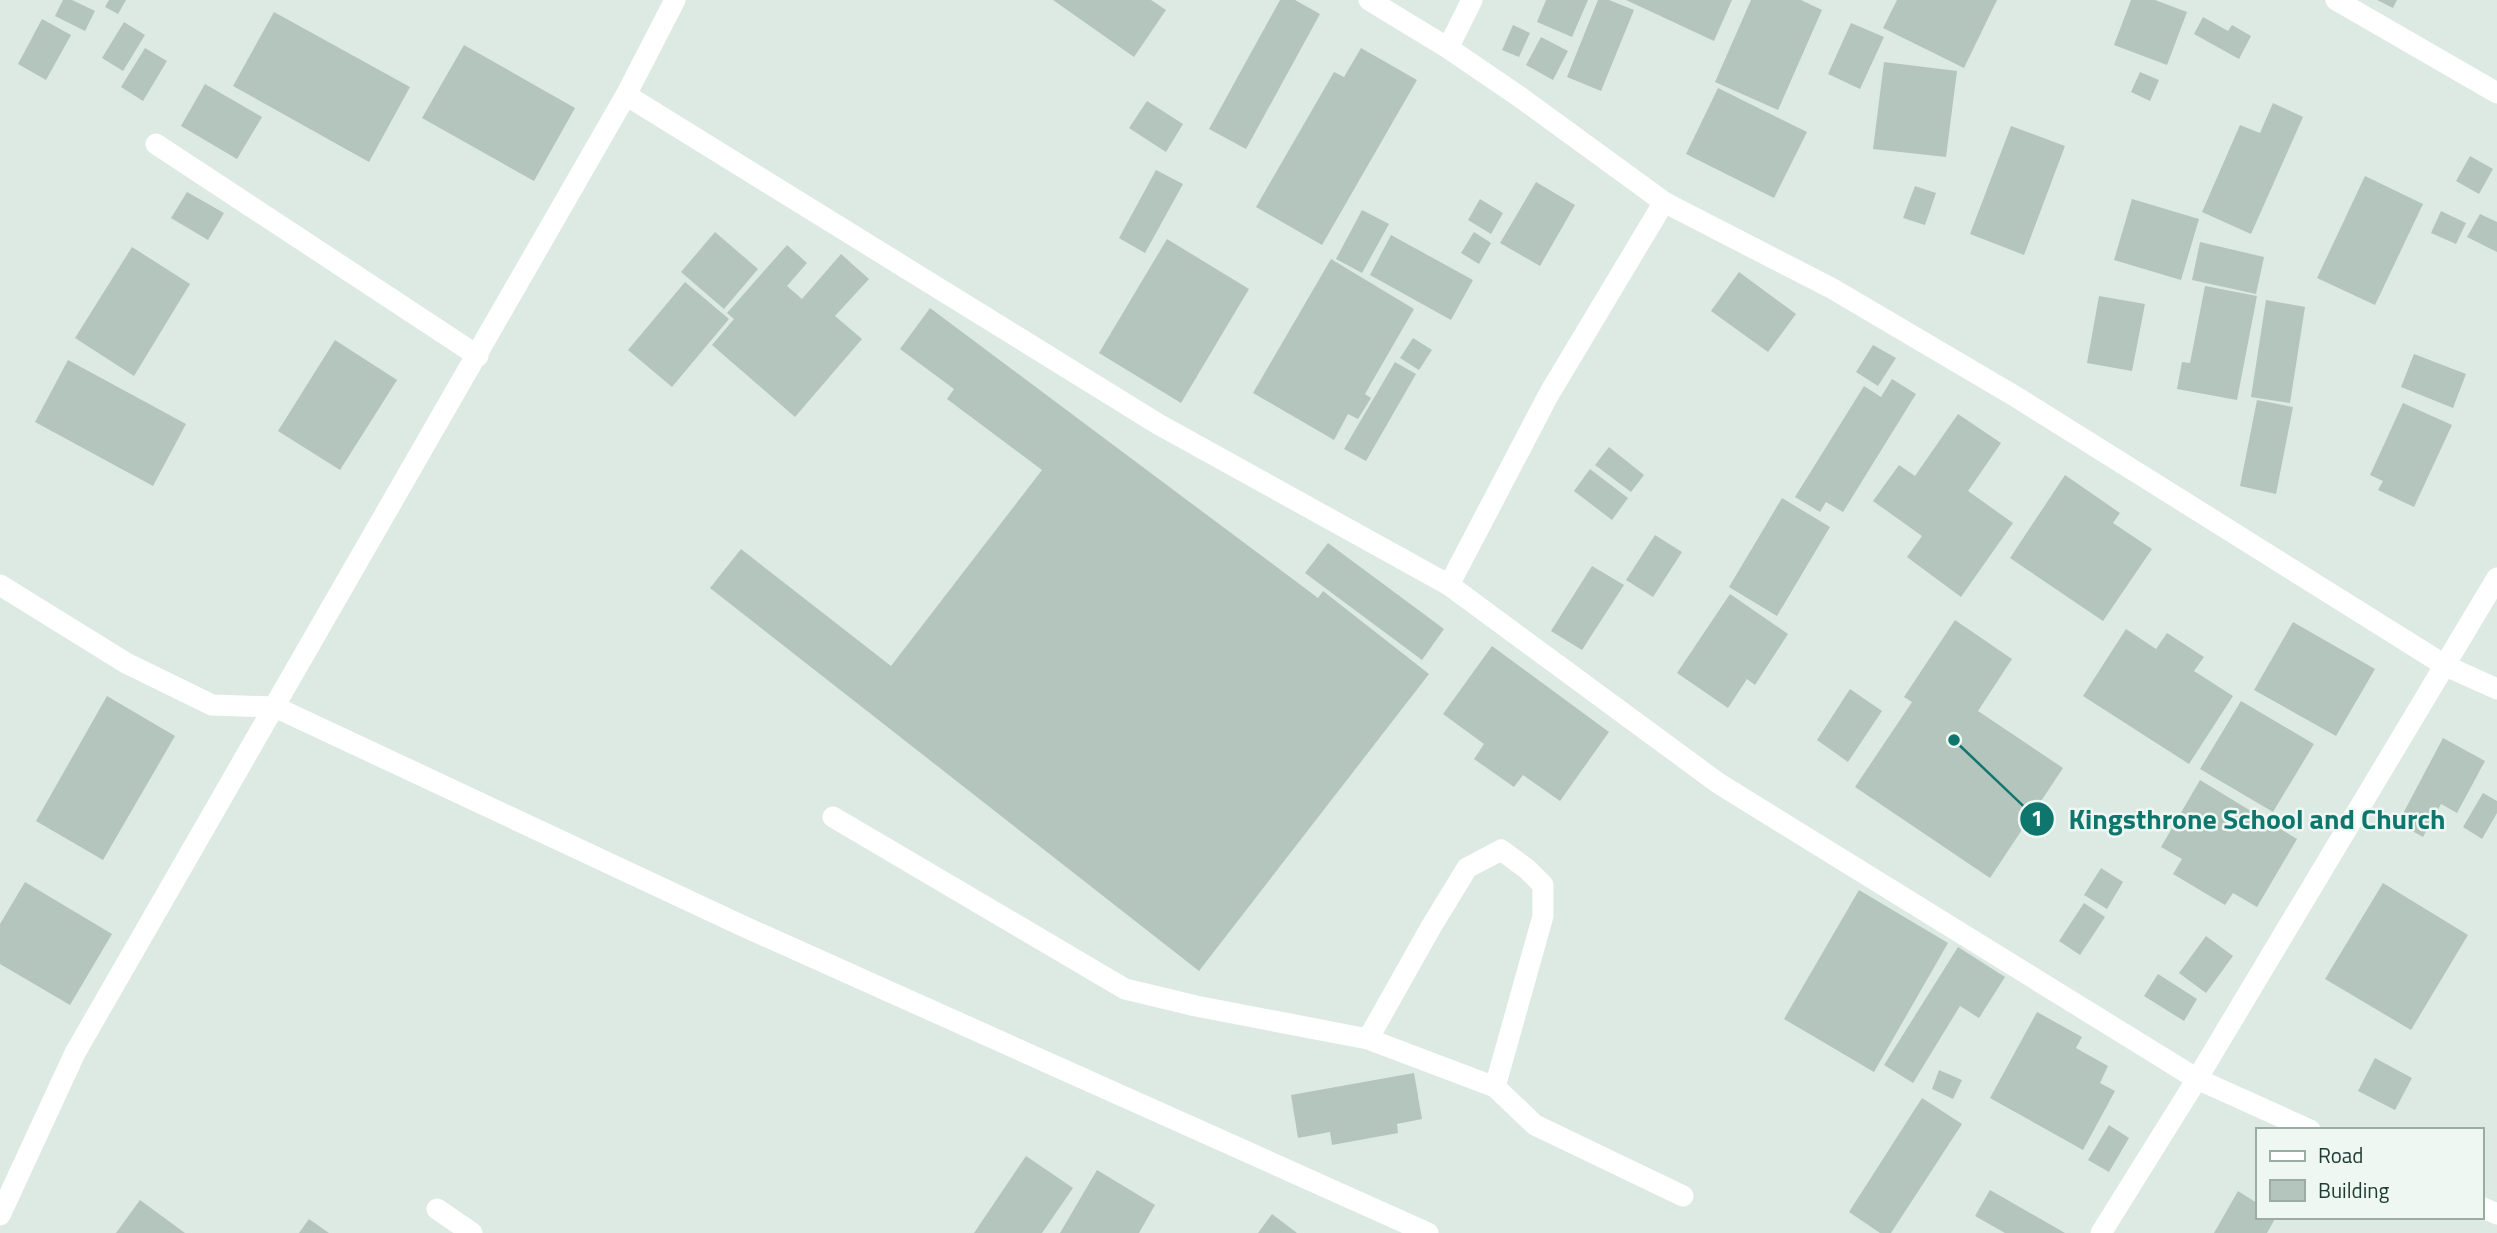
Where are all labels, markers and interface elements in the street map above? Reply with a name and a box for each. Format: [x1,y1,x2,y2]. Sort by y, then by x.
callout: Kingsthrone School and Church [2020,794,2460,843]
text: Kingsthrone School and Church [2069,797,2446,840]
text: 1 [2031,802,2043,834]
legend [2256,1128,2483,1219]
text: Road [2318,1139,2363,1171]
text: Building [2318,1174,2390,1206]

